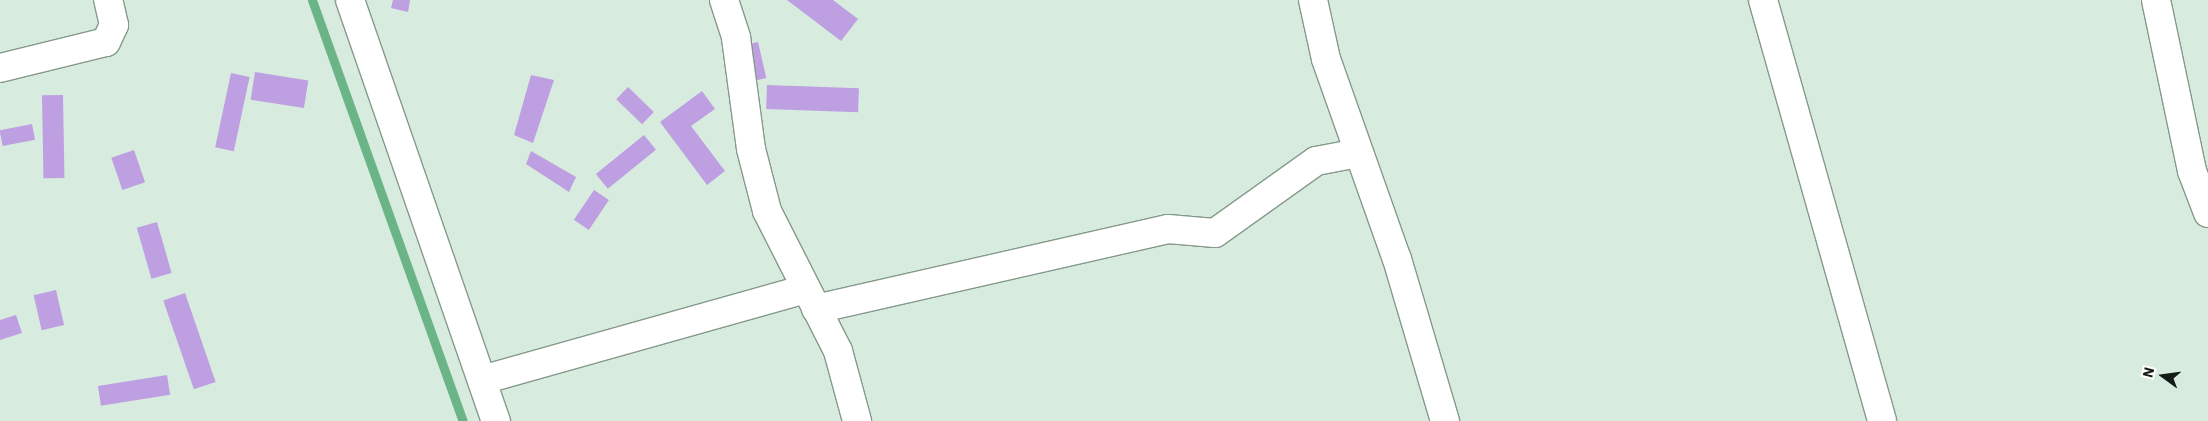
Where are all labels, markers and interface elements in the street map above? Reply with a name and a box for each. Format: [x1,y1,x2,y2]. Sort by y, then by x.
north arrow [2138,351,2188,401]
text: N [2138,365,2158,379]

